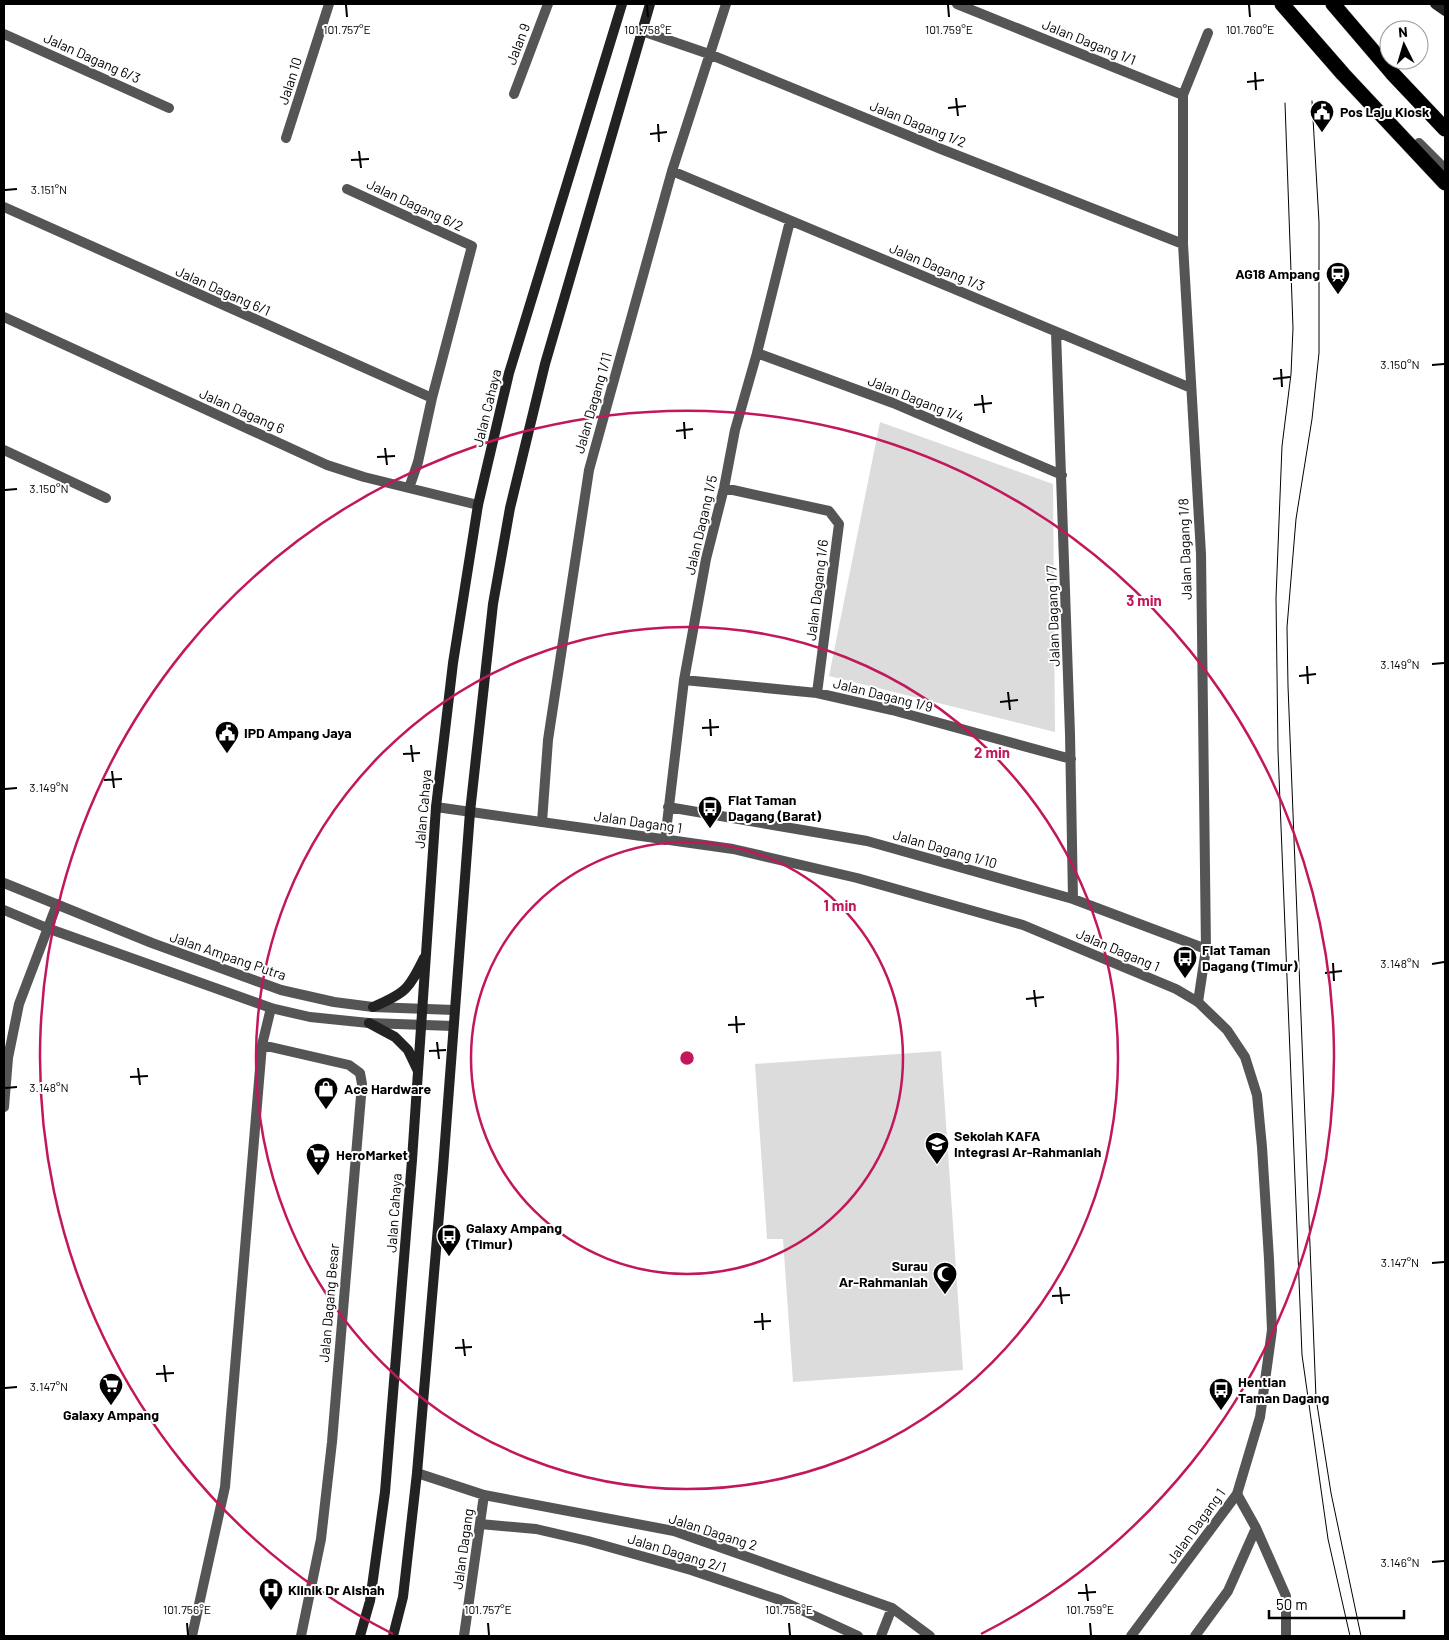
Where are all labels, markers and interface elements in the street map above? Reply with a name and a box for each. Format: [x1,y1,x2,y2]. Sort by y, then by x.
street label: Jalan Dagang 1/1 [1040,15,1139,68]
north arrow [1379,20,1429,70]
street label: Jalan 9 [502,21,533,67]
text: 101.757°E [323,22,371,36]
text: 101.758°E [624,22,672,36]
text: 101.759°E [925,22,973,36]
text: 101.760°E [1226,22,1274,36]
text: N [1397,23,1408,40]
street label: Jalan Dagang 6/3 [41,29,143,86]
street label: Jalan 10 [274,55,305,107]
street label: Jalan Dagang 1/2 [868,97,969,151]
public building icon: Pos Laju Kiosk [1309,99,1335,133]
place label: Pos Laju Kiosk [1340,103,1430,120]
street label: Jalan Dagang 6/2 [364,175,466,234]
text: 3.151°N [31,182,67,196]
street label: Jalan Dagang 1/3 [887,239,987,294]
station icon: AG18 Ampang [1325,261,1351,295]
street label: Jalan Dagang 6/1 [173,262,273,319]
place label: AG18 Ampang [1235,265,1320,282]
street label: Jalan Dagang 1/11 [570,350,615,455]
text: 3.150°N [1380,357,1420,371]
street label: Jalan Cahaya [469,367,504,449]
street label: Jalan Dagang 1/4 [866,371,967,426]
street label: Jalan Dagang 6 [197,384,287,437]
street label: Jalan Dagang 1/5 [681,473,720,576]
text: 3.150°N [29,481,69,495]
street label: Jalan Dagang 1/8 [1174,498,1195,600]
street label: Jalan Dagang 1/6 [802,538,831,642]
street label: Jalan Dagang 1/7 [1042,565,1063,667]
text: 3 min [1126,591,1162,609]
text: 3.149°N [1380,657,1420,671]
street label: Jalan Dagang 1/9 [832,674,935,715]
public building icon: IPD Ampang Jaya [214,720,240,754]
place label: IPD Ampang Jaya [244,724,352,741]
text: 2 min [974,743,1010,761]
street label: Jalan Cahaya [411,769,434,849]
text: 3.149°N [29,780,69,794]
place label: Flat Taman Dagang (Barat) [728,791,821,824]
bus stop icon: Flat Taman Dagang (Barat) [697,795,723,829]
street label: Jalan Dagang 1 [593,807,683,836]
street label: Jalan Dagang 1/10 [891,826,999,872]
text: 1 min [824,896,856,914]
street label: Jalan Dagang 1 [1074,924,1163,975]
street label: Jalan Ampang Putra [168,928,289,983]
place label: Flat Taman Dagang (Timur) [1202,941,1298,974]
bus stop icon: Flat Taman Dagang (Timur) [1172,945,1198,979]
text: 3.148°N [1380,956,1420,970]
centre of rings [678,1049,696,1067]
shop icon: Ace Hardware [313,1076,339,1110]
text: 3.148°N [29,1080,69,1094]
place label: Ace Hardware [344,1080,431,1097]
place label: Sekolah KAFA Integrasi Ar-Rahmaniah [954,1127,1101,1160]
school or university icon: Sekolah KAFA Integrasi Ar-Rahmaniah [924,1131,950,1165]
supermarket icon: HeroMarket [305,1142,331,1176]
place label: HeroMarket [336,1146,408,1163]
street label: Jalan Cahaya [382,1173,405,1253]
place label: Galaxy Ampang (Timur) [465,1219,562,1252]
bus stop icon: Galaxy Ampang (Timur) [436,1223,462,1257]
street label: Jalan Dagang Besar [315,1243,342,1363]
text: 3.147°N [1381,1255,1419,1269]
place label: Surau Ar-Rahmaniah [839,1257,928,1290]
mosque icon: Surau Ar-Rahmaniah [932,1261,958,1295]
supermarket icon: Galaxy Ampang [98,1372,124,1406]
place label: Hentian Taman Dagang [1238,1373,1329,1406]
bus stop icon: Hentian Taman Dagang [1208,1377,1234,1411]
text: 3.147°N [30,1379,68,1393]
place label: Galaxy Ampang [63,1406,159,1423]
street label: Jalan Dagang 1 [1163,1485,1229,1567]
street label: Jalan Dagang [448,1507,477,1590]
street label: Jalan Dagang 2 [667,1509,759,1554]
street label: Jalan Dagang 2/1 [626,1529,728,1576]
text: 3.146°N [1380,1555,1420,1569]
hospital icon: Klinik Dr Aishah [258,1577,284,1611]
place label: Klinik Dr Aishah [288,1581,385,1598]
scale bar [1269,1588,1404,1620]
text: 50 m [1276,1595,1308,1613]
text: 101.756°E [163,1602,211,1616]
text: 101.757°E [464,1602,512,1616]
text: 101.758°E [765,1602,813,1616]
text: 101.759°E [1066,1602,1114,1616]

